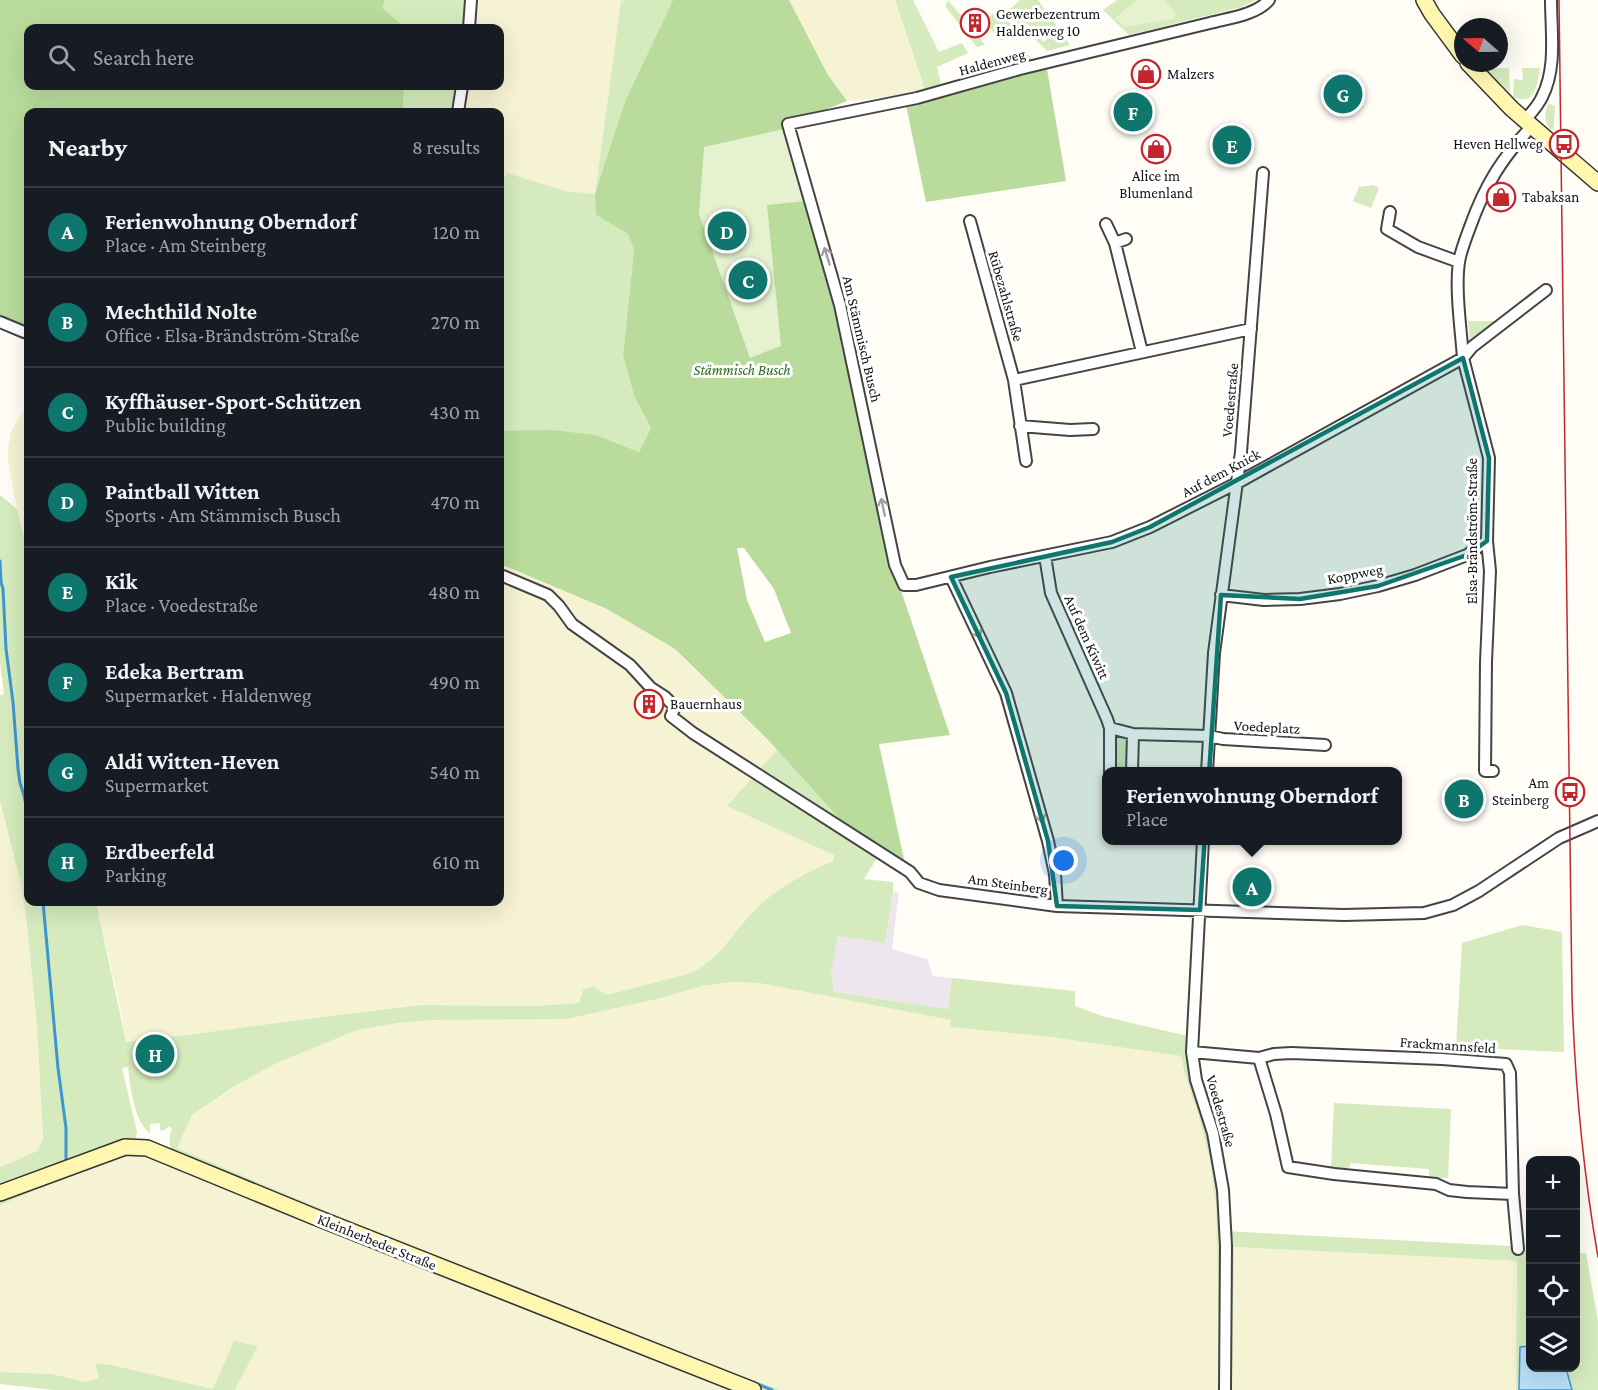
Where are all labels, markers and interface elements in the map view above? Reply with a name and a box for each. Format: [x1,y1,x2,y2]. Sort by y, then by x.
place label: Gewerbezentrum Haldenweg 10 [996,6,1100,40]
building icon: Gewerbezentrum Haldenweg 10 [959,7,991,39]
north arrow [1454,18,1508,72]
search box [24,24,504,90]
icon: search [45,41,78,74]
text: Search here [93,45,194,70]
street label: Haldenweg [957,45,1027,79]
shop icon: Malzers [1130,58,1162,90]
place label: Malzers [1167,66,1215,82]
pin: G [1324,72,1362,116]
pin: F [1114,90,1152,134]
pin: E [1212,122,1252,168]
bus stop icon: Heven Hellweg [1548,128,1580,160]
text: Nearby [48,133,127,162]
shop icon: Alice im Blumenland [1140,133,1172,165]
text: 8 results [412,136,480,158]
place label: Heven Hellweg [1453,136,1543,153]
place label: Alice im Blumenland [1119,168,1193,201]
shop icon: Tabaksan [1485,181,1517,213]
place label: Tabaksan [1522,189,1579,205]
pin: D [708,208,746,254]
text: Ferienwohnung Oberndorf [105,209,356,234]
text: A [62,221,73,243]
text: 120 m [433,221,480,243]
text: Place · Am Steinberg [105,234,266,256]
one-way arrow [821,247,832,266]
street label: Rübezahlstraße [985,249,1027,344]
pin: C [728,258,768,302]
street label: Am Stämmisch Busch [840,274,884,404]
text: Mechthild Nolte [105,299,257,324]
text: B [62,311,73,333]
text: 270 m [431,311,480,333]
text: Office · Elsa-Brändström-Straße [105,324,359,346]
park label: Stämmisch Busch [693,362,791,378]
street label: Voedestraße [1219,362,1241,438]
text: Kyffhäuser-Sport-Schützen [105,389,362,414]
text: C [61,401,74,423]
text: 430 m [429,401,480,423]
text: Public building [105,414,226,436]
street label: Auf dem Knick [1179,445,1264,500]
street label: Elsa-Brändström-Straße [1464,457,1480,604]
text: Paintball Witten [105,479,260,504]
text: D [61,491,74,513]
text: 470 m [430,491,480,513]
one-way arrow [877,498,888,518]
text: Sports · Am Stämmisch Busch [105,504,341,526]
street label: Koppweg [1326,561,1384,588]
text: Kik [105,569,137,594]
text: E [62,581,73,603]
text: 480 m [428,581,480,603]
street label: Auf dem Kiwitt [1061,592,1113,682]
text: Place · Voedestraße [105,594,258,616]
one-way arrow [970,621,982,638]
text: Edeka Bertram [105,659,244,684]
text: F [62,671,73,693]
text: 490 m [429,671,480,693]
text: Supermarket · Haldenweg [105,684,311,706]
building icon: Bauernhaus [633,688,665,720]
place label: Bauernhaus [670,696,742,712]
street label: Voedeplatz [1233,717,1301,738]
text: Aldi Witten-Heven [105,749,279,774]
text: G [61,761,74,783]
text: 540 m [429,761,480,783]
popup [1102,767,1402,845]
text: Supermarket [105,774,208,796]
place label: Am Steinberg [1492,775,1549,809]
pin: B [1444,776,1484,822]
bus stop icon: Am Steinberg [1554,776,1586,808]
text: Ferienwohnung Oberndorf [1126,783,1378,808]
one-way arrow [1035,804,1046,823]
text: Place [1126,808,1168,830]
text: Erdbeerfeld [105,839,215,864]
your location [1049,846,1078,875]
text: H [61,851,74,873]
text: 610 m [432,851,480,873]
text: Parking [105,864,166,886]
pin: A [1232,864,1272,910]
street label: Am Steinberg [967,870,1049,899]
pin: H [136,1032,174,1076]
street label: Frackmannsfeld [1399,1034,1497,1056]
street label: Voedestraße [1203,1073,1239,1149]
map controls [1526,1156,1580,1372]
button: + [1526,1156,1580,1210]
button: − [1526,1210,1580,1264]
street label: Kleinherbeder Straße [315,1211,439,1273]
button: locate [1526,1264,1580,1318]
button: layers [1526,1318,1580,1372]

